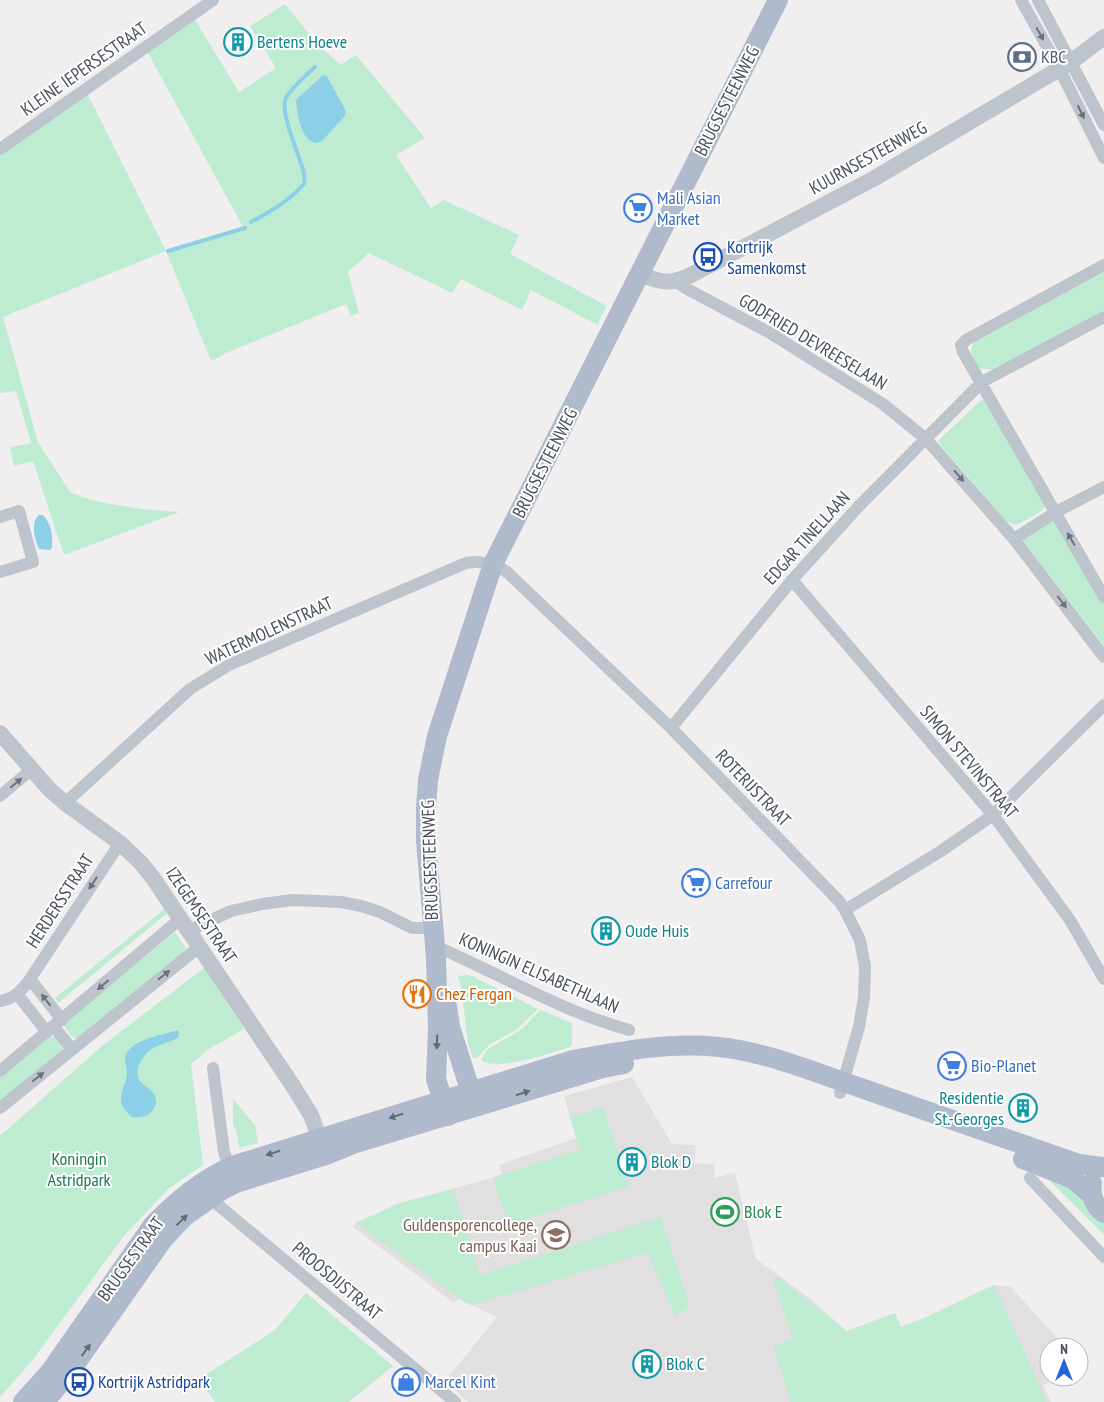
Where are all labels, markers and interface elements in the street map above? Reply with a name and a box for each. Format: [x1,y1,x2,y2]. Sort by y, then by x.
street label: KLEINE IEPERSESTRAAT [16,16,151,121]
building icon: Bertens Hoeve [223,27,253,57]
one-way arrow [1036,27,1045,41]
place label: Bertens Hoeve [257,30,347,53]
street label: BRUGSESTEENWEG [689,42,764,160]
bank icon: KBC [1007,42,1037,72]
place label: KBC [1041,45,1067,68]
one-way arrow [1077,105,1085,119]
street label: KUURNSESTEENWEG [805,116,931,199]
place label: Mali Asian Market [657,186,721,230]
supermarket icon: Mali Asian Market [623,193,653,223]
place label: Kortrijk Samenkomst [727,235,806,279]
bus stop icon: Kortrijk Samenkomst [693,242,723,272]
street label: GODFRIED DEVREESELAAN [735,288,892,395]
street label: BRUGSESTEENWEG [507,404,582,522]
one-way arrow [953,469,964,482]
street label: EDGAR TINELLAAN [759,486,855,589]
one-way arrow [1067,533,1076,546]
street label: WATERMOLENSTRAAT [201,591,336,670]
one-way arrow [1056,595,1067,608]
street label: SIMON STEVINSTRAAT [915,700,1023,823]
street label: ROTERIJSTRAAT [711,744,796,831]
one-way arrow [9,777,22,788]
street label: BRUGSESTEENWEG [416,799,443,921]
street label: HERDERSSTRAAT [21,849,99,952]
street label: IZEGEMSESTRAAT [161,862,242,967]
supermarket icon: Carrefour [681,868,711,898]
place label: Carrefour [715,871,773,894]
one-way arrow [88,877,98,890]
building icon: Oude Huis [591,916,621,946]
place label: Oude Huis [625,919,689,942]
street label: KONINGIN ELISABETHLAAN [456,927,623,1018]
one-way arrow [157,969,170,980]
one-way arrow [97,979,110,990]
restaurant icon: Chez Fergan [402,979,432,1009]
place label: Chez Fergan [436,982,512,1005]
one-way arrow [41,993,51,1006]
one-way arrow [433,1034,441,1050]
supermarket icon: Bio-Planet [937,1051,967,1081]
place label: Bio-Planet [971,1054,1036,1077]
one-way arrow [31,1071,44,1082]
place label: Residentie St.-Georges [935,1086,1004,1130]
one-way arrow [515,1089,530,1096]
building icon: Residentie St.-Georges [1008,1093,1038,1123]
one-way arrow [389,1112,404,1120]
park label: Koningin Astridpark [47,1147,111,1191]
building icon: Blok D [617,1147,647,1177]
one-way arrow [265,1150,280,1158]
place label: Blok D [651,1150,691,1173]
sports icon: Blok E [710,1197,740,1227]
place label: Blok E [744,1200,783,1223]
street label: BRUGSESTRAAT [92,1212,169,1305]
place label: Guldensporencollege, campus Kaai [403,1213,537,1257]
one-way arrow [176,1214,188,1226]
school or university icon: Guldensporencollege, campus Kaai [541,1220,571,1250]
street label: PROOSDIJSTRAAT [288,1237,387,1325]
north arrow [1039,1337,1089,1387]
text: N [1060,1340,1068,1358]
one-way arrow [80,1344,91,1357]
building icon: Blok C [632,1349,662,1379]
place label: Blok C [666,1352,705,1375]
bus stop icon: Kortrijk Astridpark [64,1367,94,1397]
shop icon: Marcel Kint [391,1367,421,1397]
place label: Kortrijk Astridpark [98,1370,210,1393]
place label: Marcel Kint [425,1370,496,1393]

